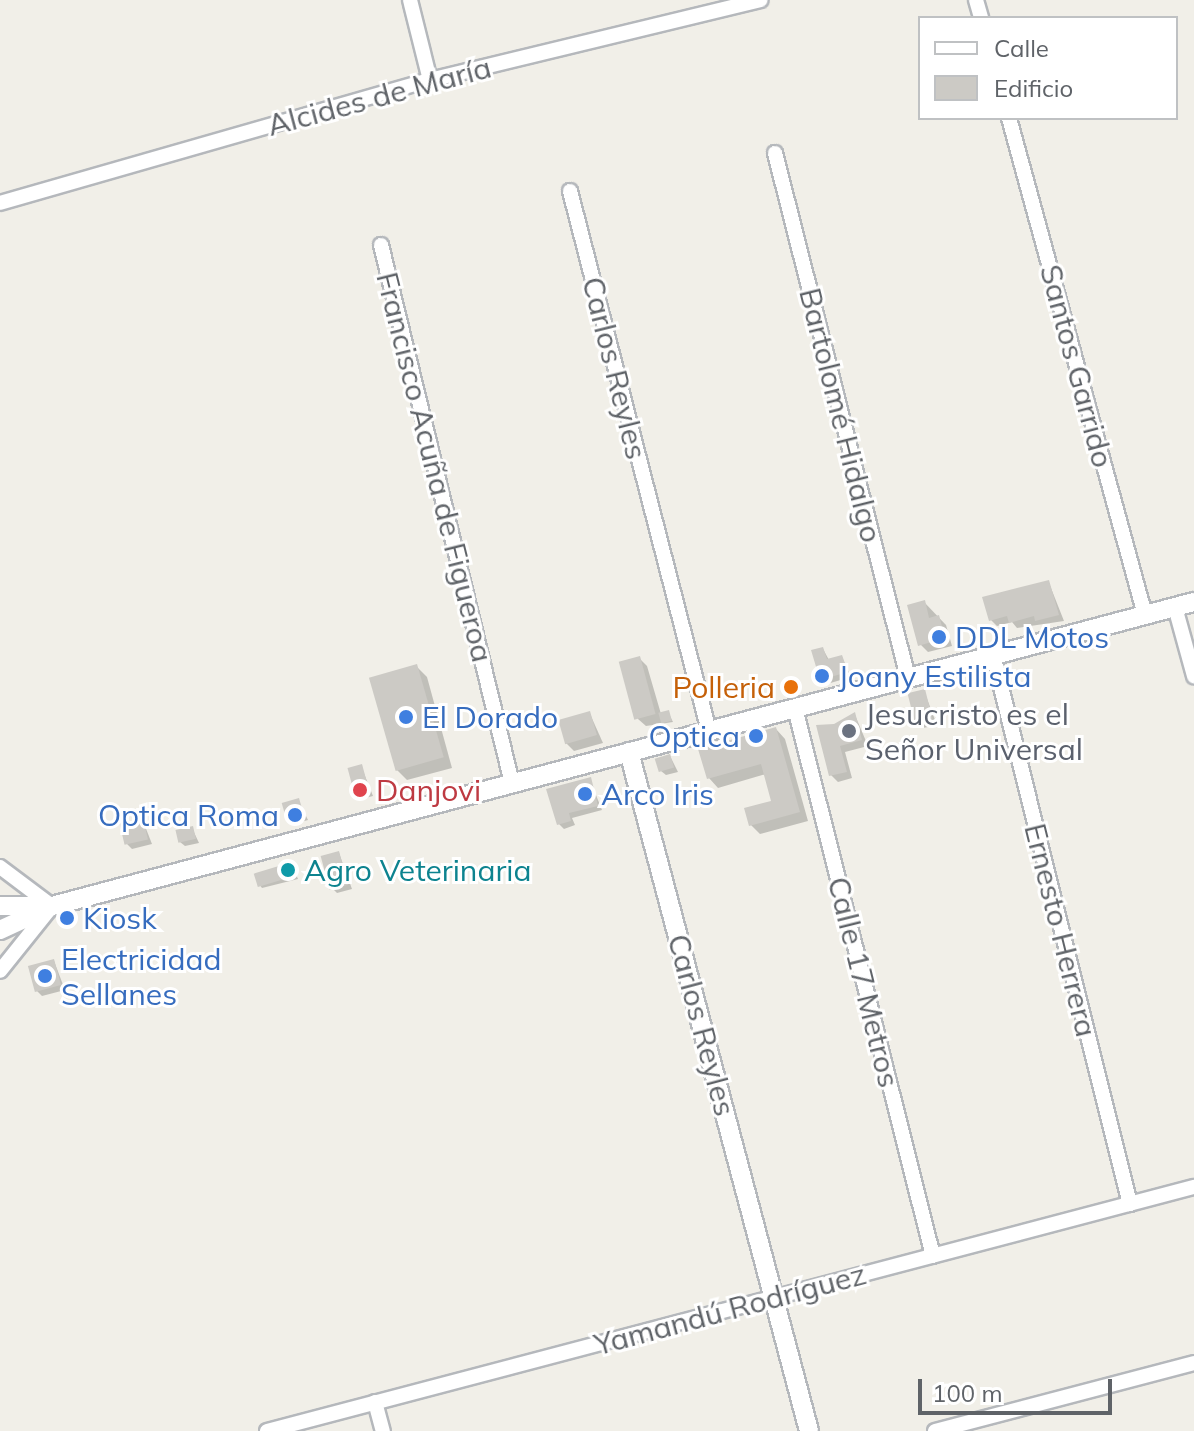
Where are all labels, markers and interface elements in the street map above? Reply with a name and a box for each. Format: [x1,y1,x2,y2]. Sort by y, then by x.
legend [918,16,1178,120]
text: Calle [994,33,1049,63]
street label: Alcides de María [263,49,495,143]
text: Edificio [994,73,1073,103]
street label: Santos Garrido [1033,261,1121,471]
street label: Francisco Acuña de Figueroa [369,268,501,666]
street label: Carlos Reyles [575,273,655,463]
street label: Bartolomé Hidalgo [792,284,890,546]
place label: DDL Motos [955,619,1109,655]
marker: DDL Motos [930,628,948,646]
place label: Joany Estilista [838,658,1031,694]
marker: Joany Estilista [813,667,831,685]
place label: Polleria [672,669,775,705]
marker: Polleria [782,678,800,696]
place label: Jesucristo es el Señor Universal [865,696,1083,766]
place label: El Dorado [422,699,558,735]
marker: El Dorado [397,708,415,726]
place label: Optica [649,718,740,754]
marker: Jesucristo es el Señor Universal [840,722,858,740]
marker: Optica [747,727,765,745]
place label: Danjovi [376,772,481,808]
place label: Arco Iris [601,776,714,812]
marker: Danjovi [351,781,369,799]
marker: Arco Iris [576,785,594,803]
place label: Optica Roma [98,797,279,833]
marker: Optica Roma [286,806,304,824]
street label: Ernesto Herrera [1017,820,1105,1040]
place label: Agro Veterinaria [304,852,531,888]
marker: Agro Veterinaria [279,861,297,879]
street label: Calle 17 Metros [820,873,908,1091]
place label: Kiosk [83,900,157,936]
marker: Kiosk [58,909,76,927]
street label: Carlos Reyles [660,930,744,1120]
place label: Electricidad Sellanes [61,941,221,1012]
marker: Electricidad Sellanes [36,967,54,985]
street label: Yamandú Rodríguez [590,1255,870,1363]
scale bar [922,1363,1116,1413]
text: 100 m [932,1378,1003,1408]

